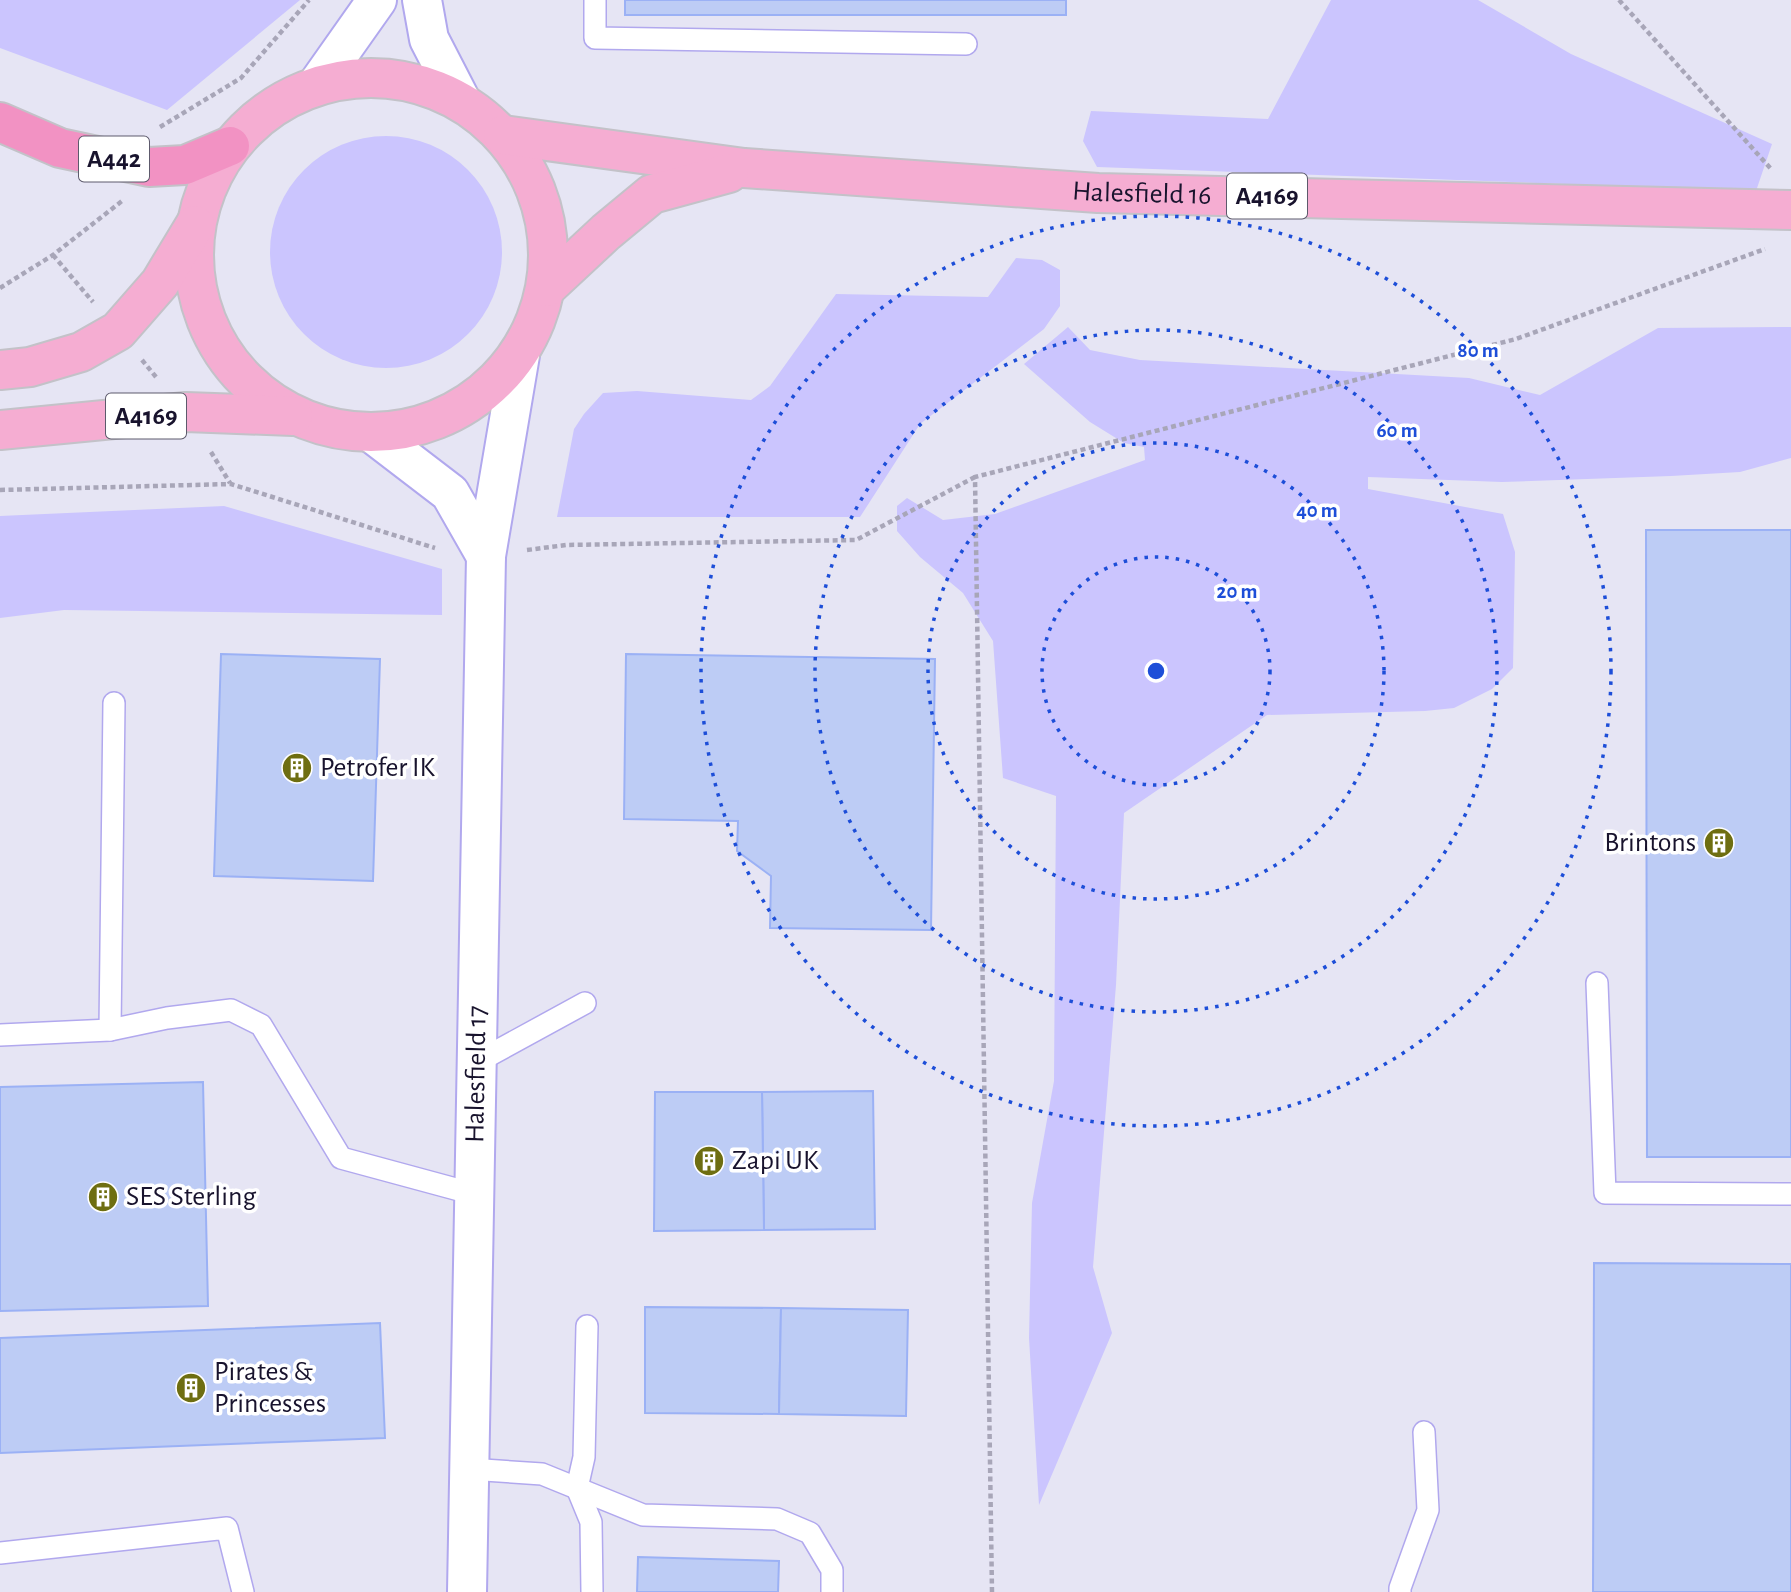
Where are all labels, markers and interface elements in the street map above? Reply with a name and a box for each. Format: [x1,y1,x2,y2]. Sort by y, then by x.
road number: A442 [79,136,149,182]
road number: A4169 [1227,174,1307,218]
street label: Halesfield 16 [1071,177,1212,210]
text: 80 m [1457,340,1499,361]
road number: A4169 [106,394,186,438]
text: 60 m [1376,420,1418,441]
text: 40 m [1296,500,1338,521]
text: 20 m [1217,581,1257,602]
centre of rings [1144,659,1168,683]
building icon: Petrofer IK [280,751,314,785]
place label: Petrofer IK [320,754,435,782]
building icon: Brintons [1702,826,1736,860]
place label: Brintons [1604,829,1696,857]
street label: Halesfield 17 [461,1005,492,1143]
building icon: Zapi UK [692,1144,726,1178]
place label: Zapi UK [732,1147,819,1175]
building icon: SES Sterling [86,1180,120,1214]
place label: SES Sterling [126,1183,256,1211]
place label: Pirates & Princesses [214,1358,326,1418]
building icon: Pirates & Princesses [174,1371,208,1405]

